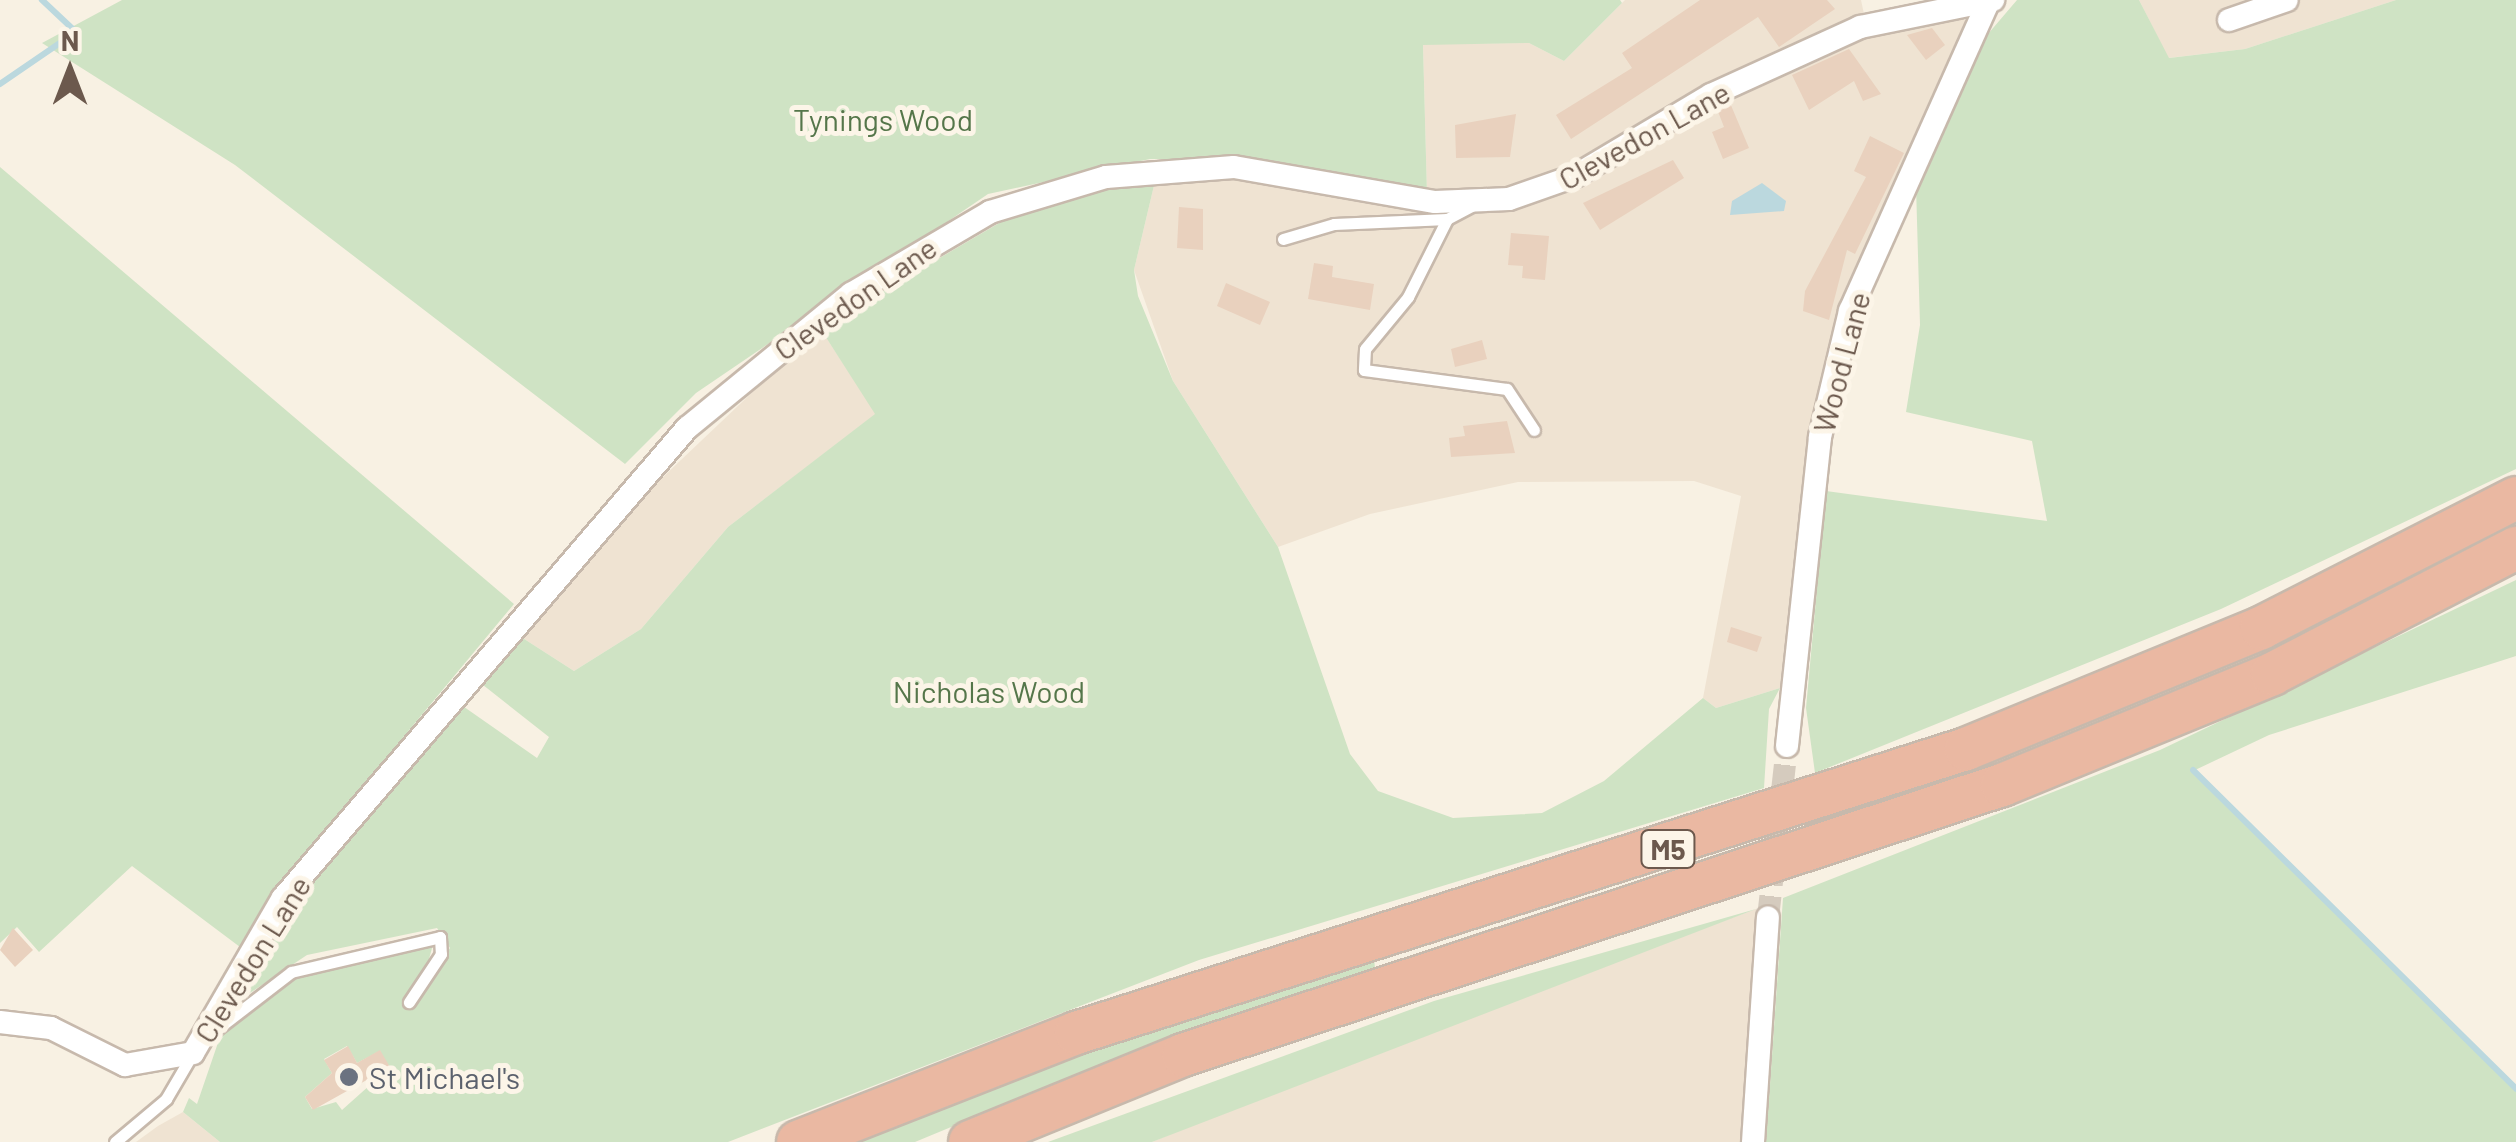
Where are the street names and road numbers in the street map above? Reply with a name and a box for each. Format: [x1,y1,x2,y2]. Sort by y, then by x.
street label: Clevedon Lane [1552,73,1736,197]
street label: Clevedon Lane [767,229,943,367]
street label: Wood Lane [1805,288,1877,436]
road number: M5 [1638,826,1698,872]
street label: Clevedon Lane [186,869,318,1049]

